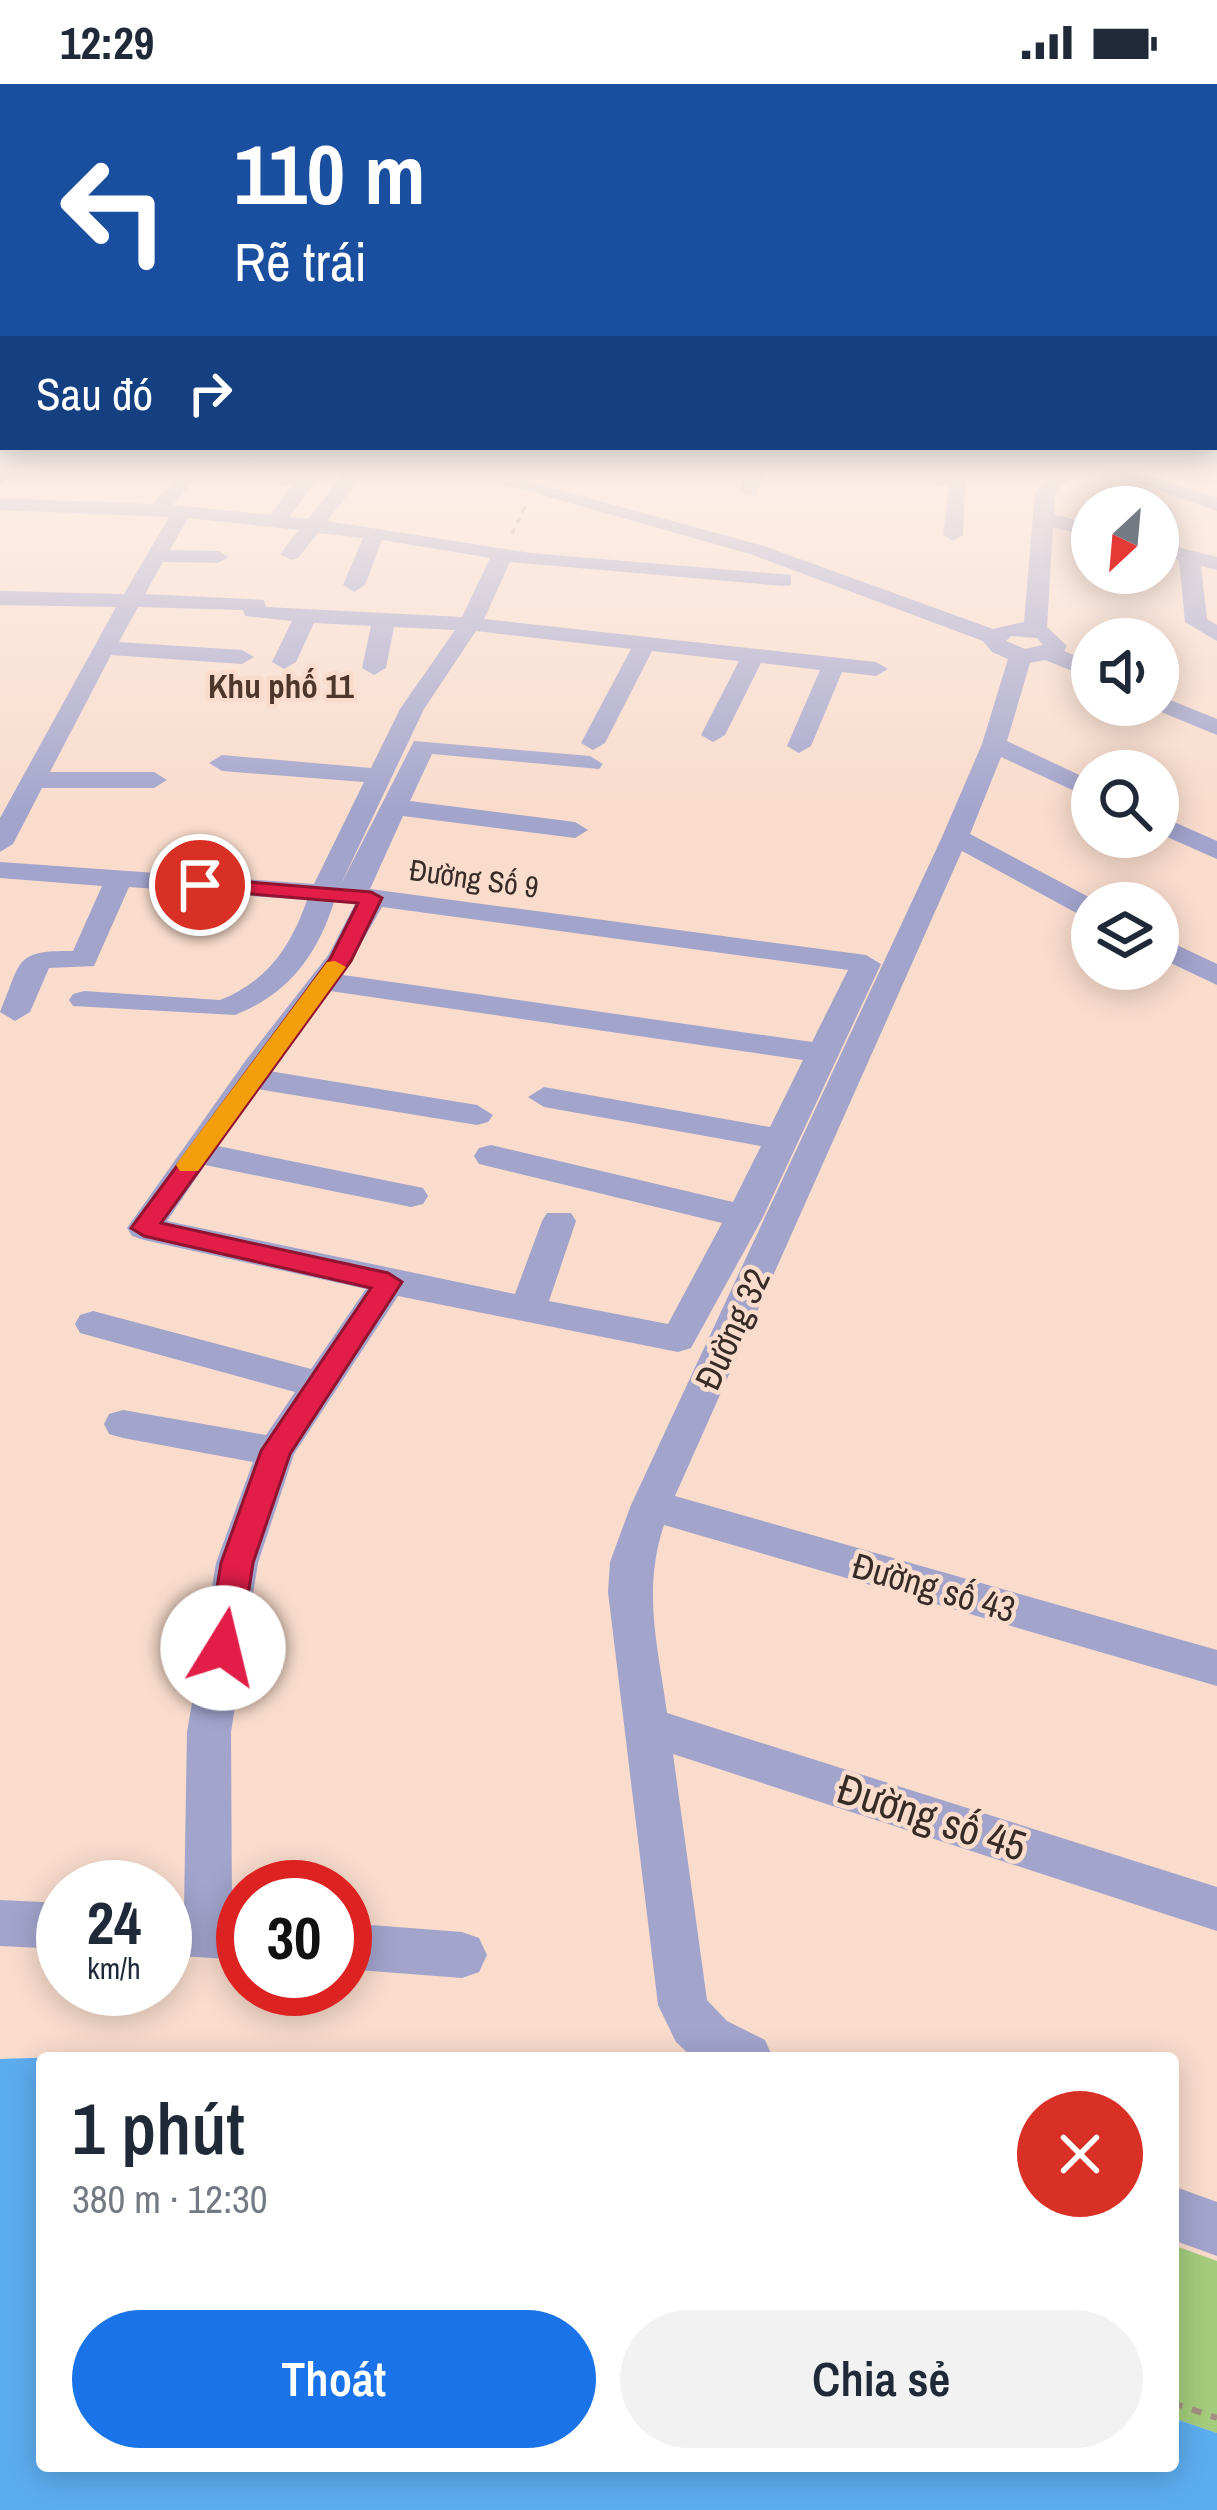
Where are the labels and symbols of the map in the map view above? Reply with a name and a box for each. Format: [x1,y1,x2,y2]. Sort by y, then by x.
north arrow [1071,486,1179,594]
district label: Khu phố 11 [208,664,355,708]
pin [149,834,251,936]
street label: Đường Số 9 [407,849,541,907]
street label: Đường 32 [683,1261,781,1397]
street label: Đường số 43 [847,1541,1021,1633]
position arrow [160,1585,286,1711]
street label: Đường số 45 [830,1760,1034,1874]
speed limit sign: 30 [216,1860,372,2016]

